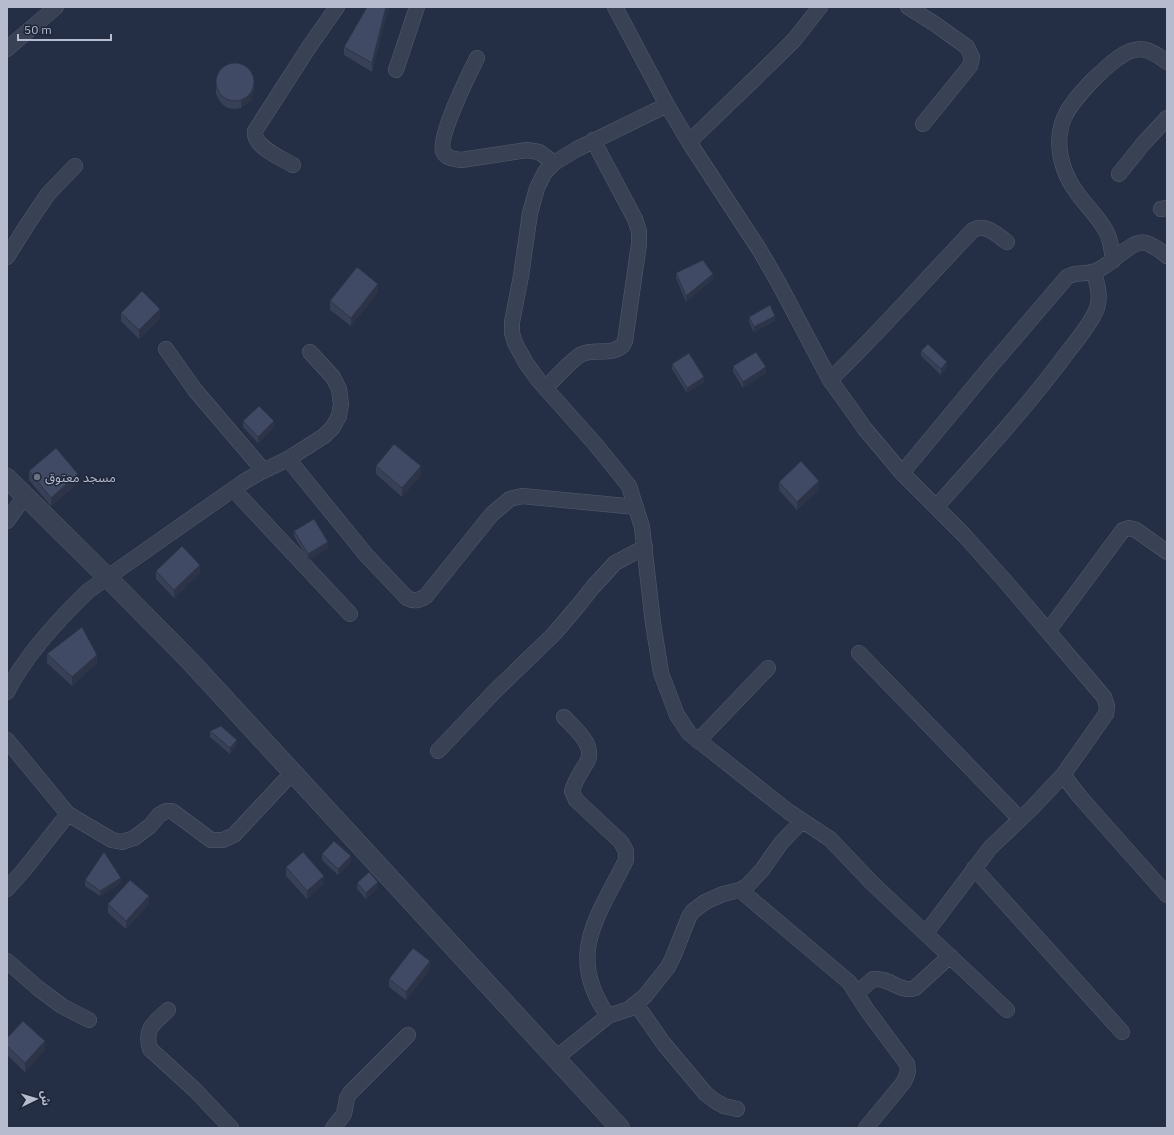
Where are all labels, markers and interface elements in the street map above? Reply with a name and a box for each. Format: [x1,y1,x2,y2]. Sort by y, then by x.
scale bar [18,16,111,42]
text: 50 m [24,22,52,37]
place label: مسجد معتوق [45,469,116,486]
marker: مسجد معتوق [32,472,42,482]
north arrow [16,1079,56,1119]
text: ش [38,1090,54,1106]

